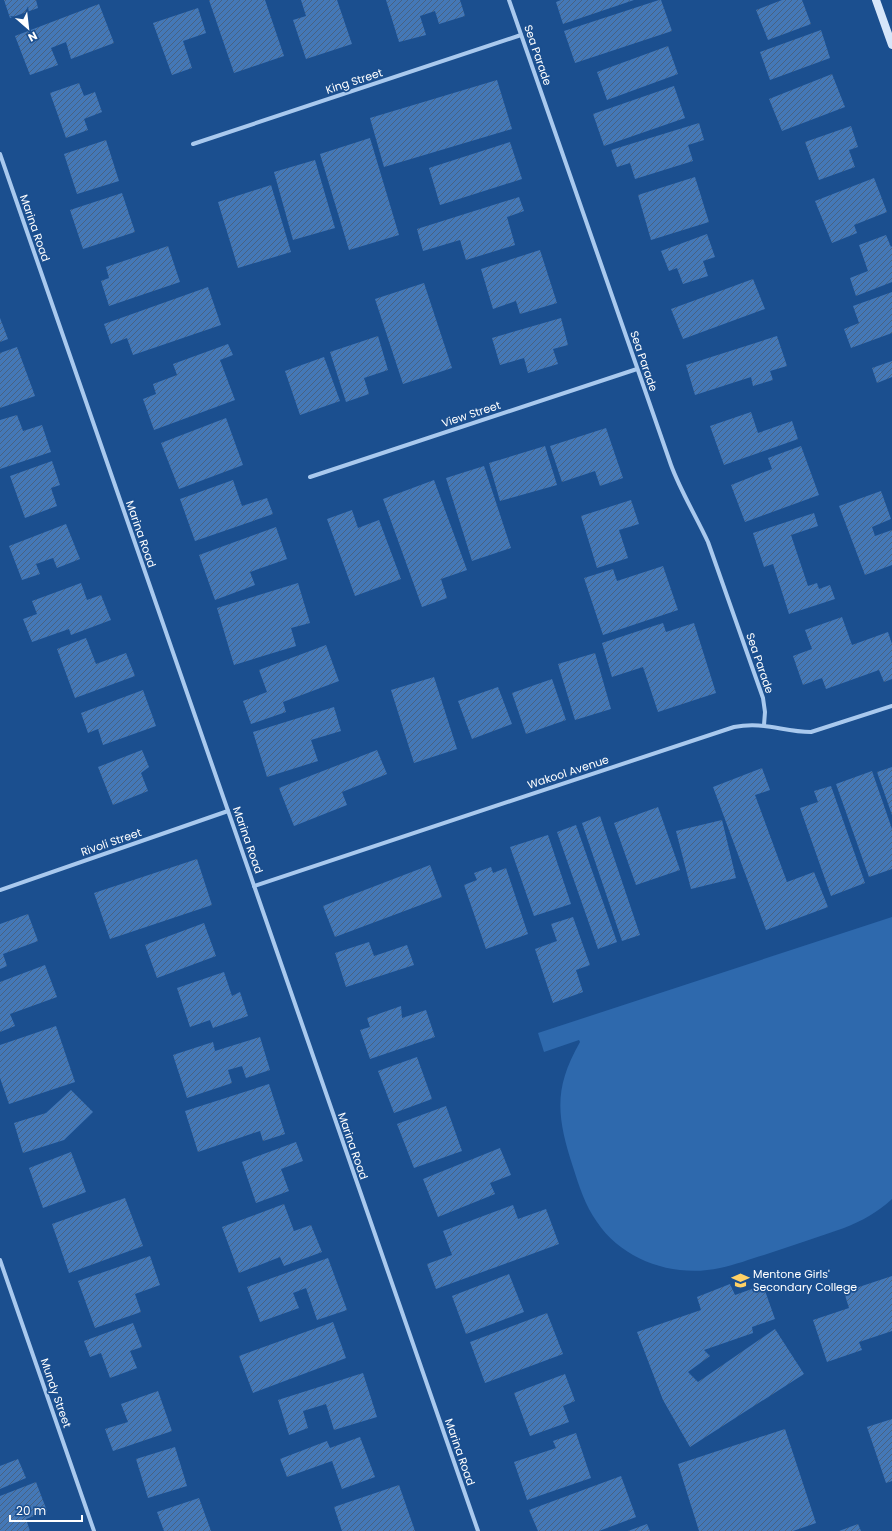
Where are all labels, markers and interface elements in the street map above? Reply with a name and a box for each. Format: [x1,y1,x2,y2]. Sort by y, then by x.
north arrow [8,8,48,48]
street label: Sea Parade [520,22,556,88]
text: N [25,28,40,46]
street label: King Street [324,64,384,98]
street label: Marina Road [16,192,54,264]
street label: Sea Parade [626,328,662,394]
street label: View Street [439,397,503,431]
street label: Marina Road [122,498,160,570]
street label: Sea Parade [742,630,778,696]
street label: Wakool Avenue [525,751,611,793]
street label: Marina Road [229,804,267,876]
street label: Rivoli Street [79,824,143,860]
street label: Marina Road [334,1110,372,1182]
place label: Mentone Girls' Secondary College [753,1266,857,1295]
school or university icon: Mentone Girls' Secondary College [730,1270,750,1290]
street label: Mundy Street [37,1356,75,1430]
street label: Marina Road [441,1416,479,1488]
scale bar [10,1497,82,1523]
text: 20 m [16,1502,46,1519]

